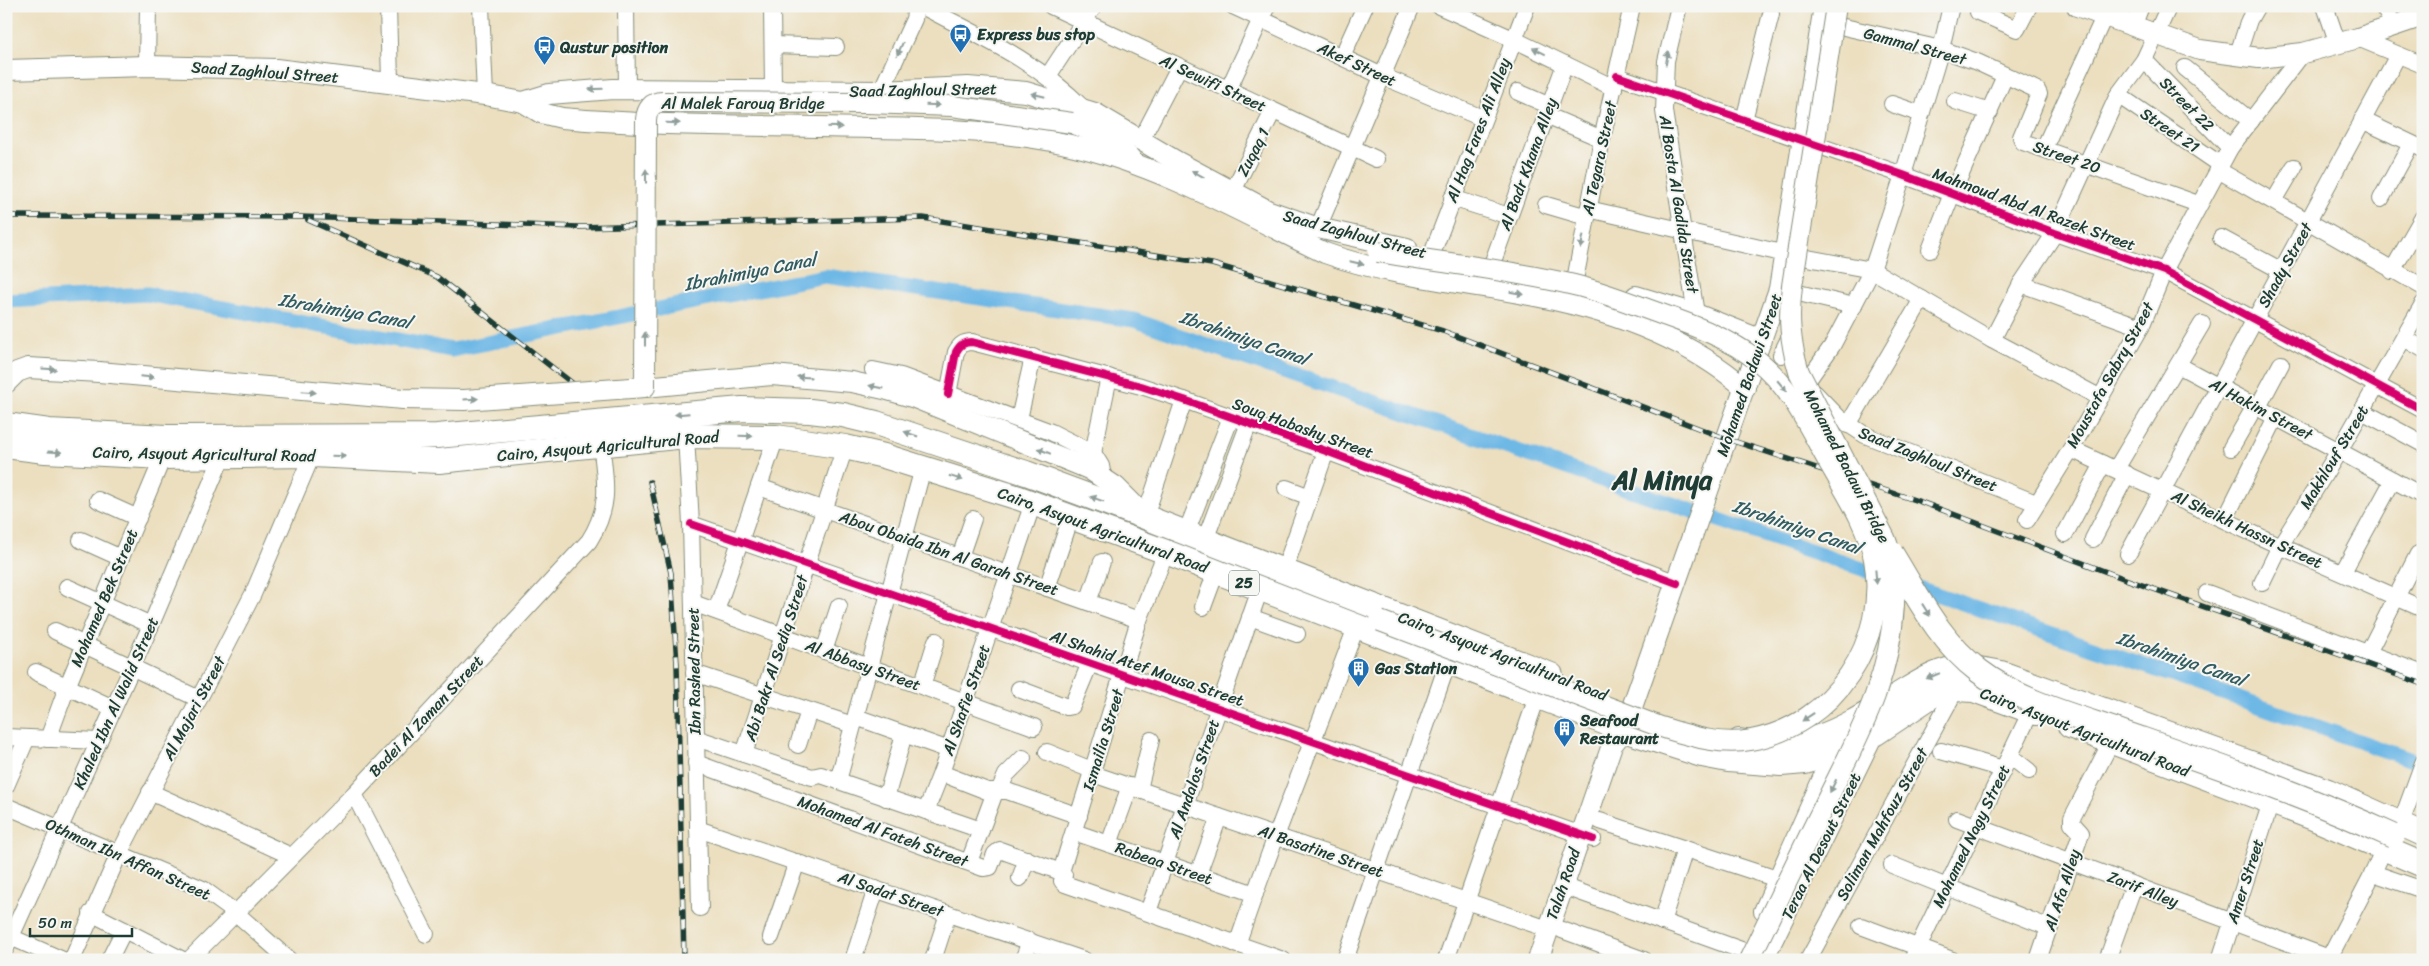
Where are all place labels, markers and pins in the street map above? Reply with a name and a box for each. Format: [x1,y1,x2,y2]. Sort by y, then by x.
place label: Express bus stop [977,20,1096,49]
bus stop icon: Express bus stop [949,22,973,53]
place label: Qustur position [559,33,669,62]
bus stop icon: Qustur position [532,35,556,66]
place label: Gas Station [1374,654,1458,683]
building icon: Gas Station [1347,656,1371,687]
place label: Seafood Restaurant [1579,706,1659,753]
building icon: Seafood Restaurant [1552,717,1576,748]

